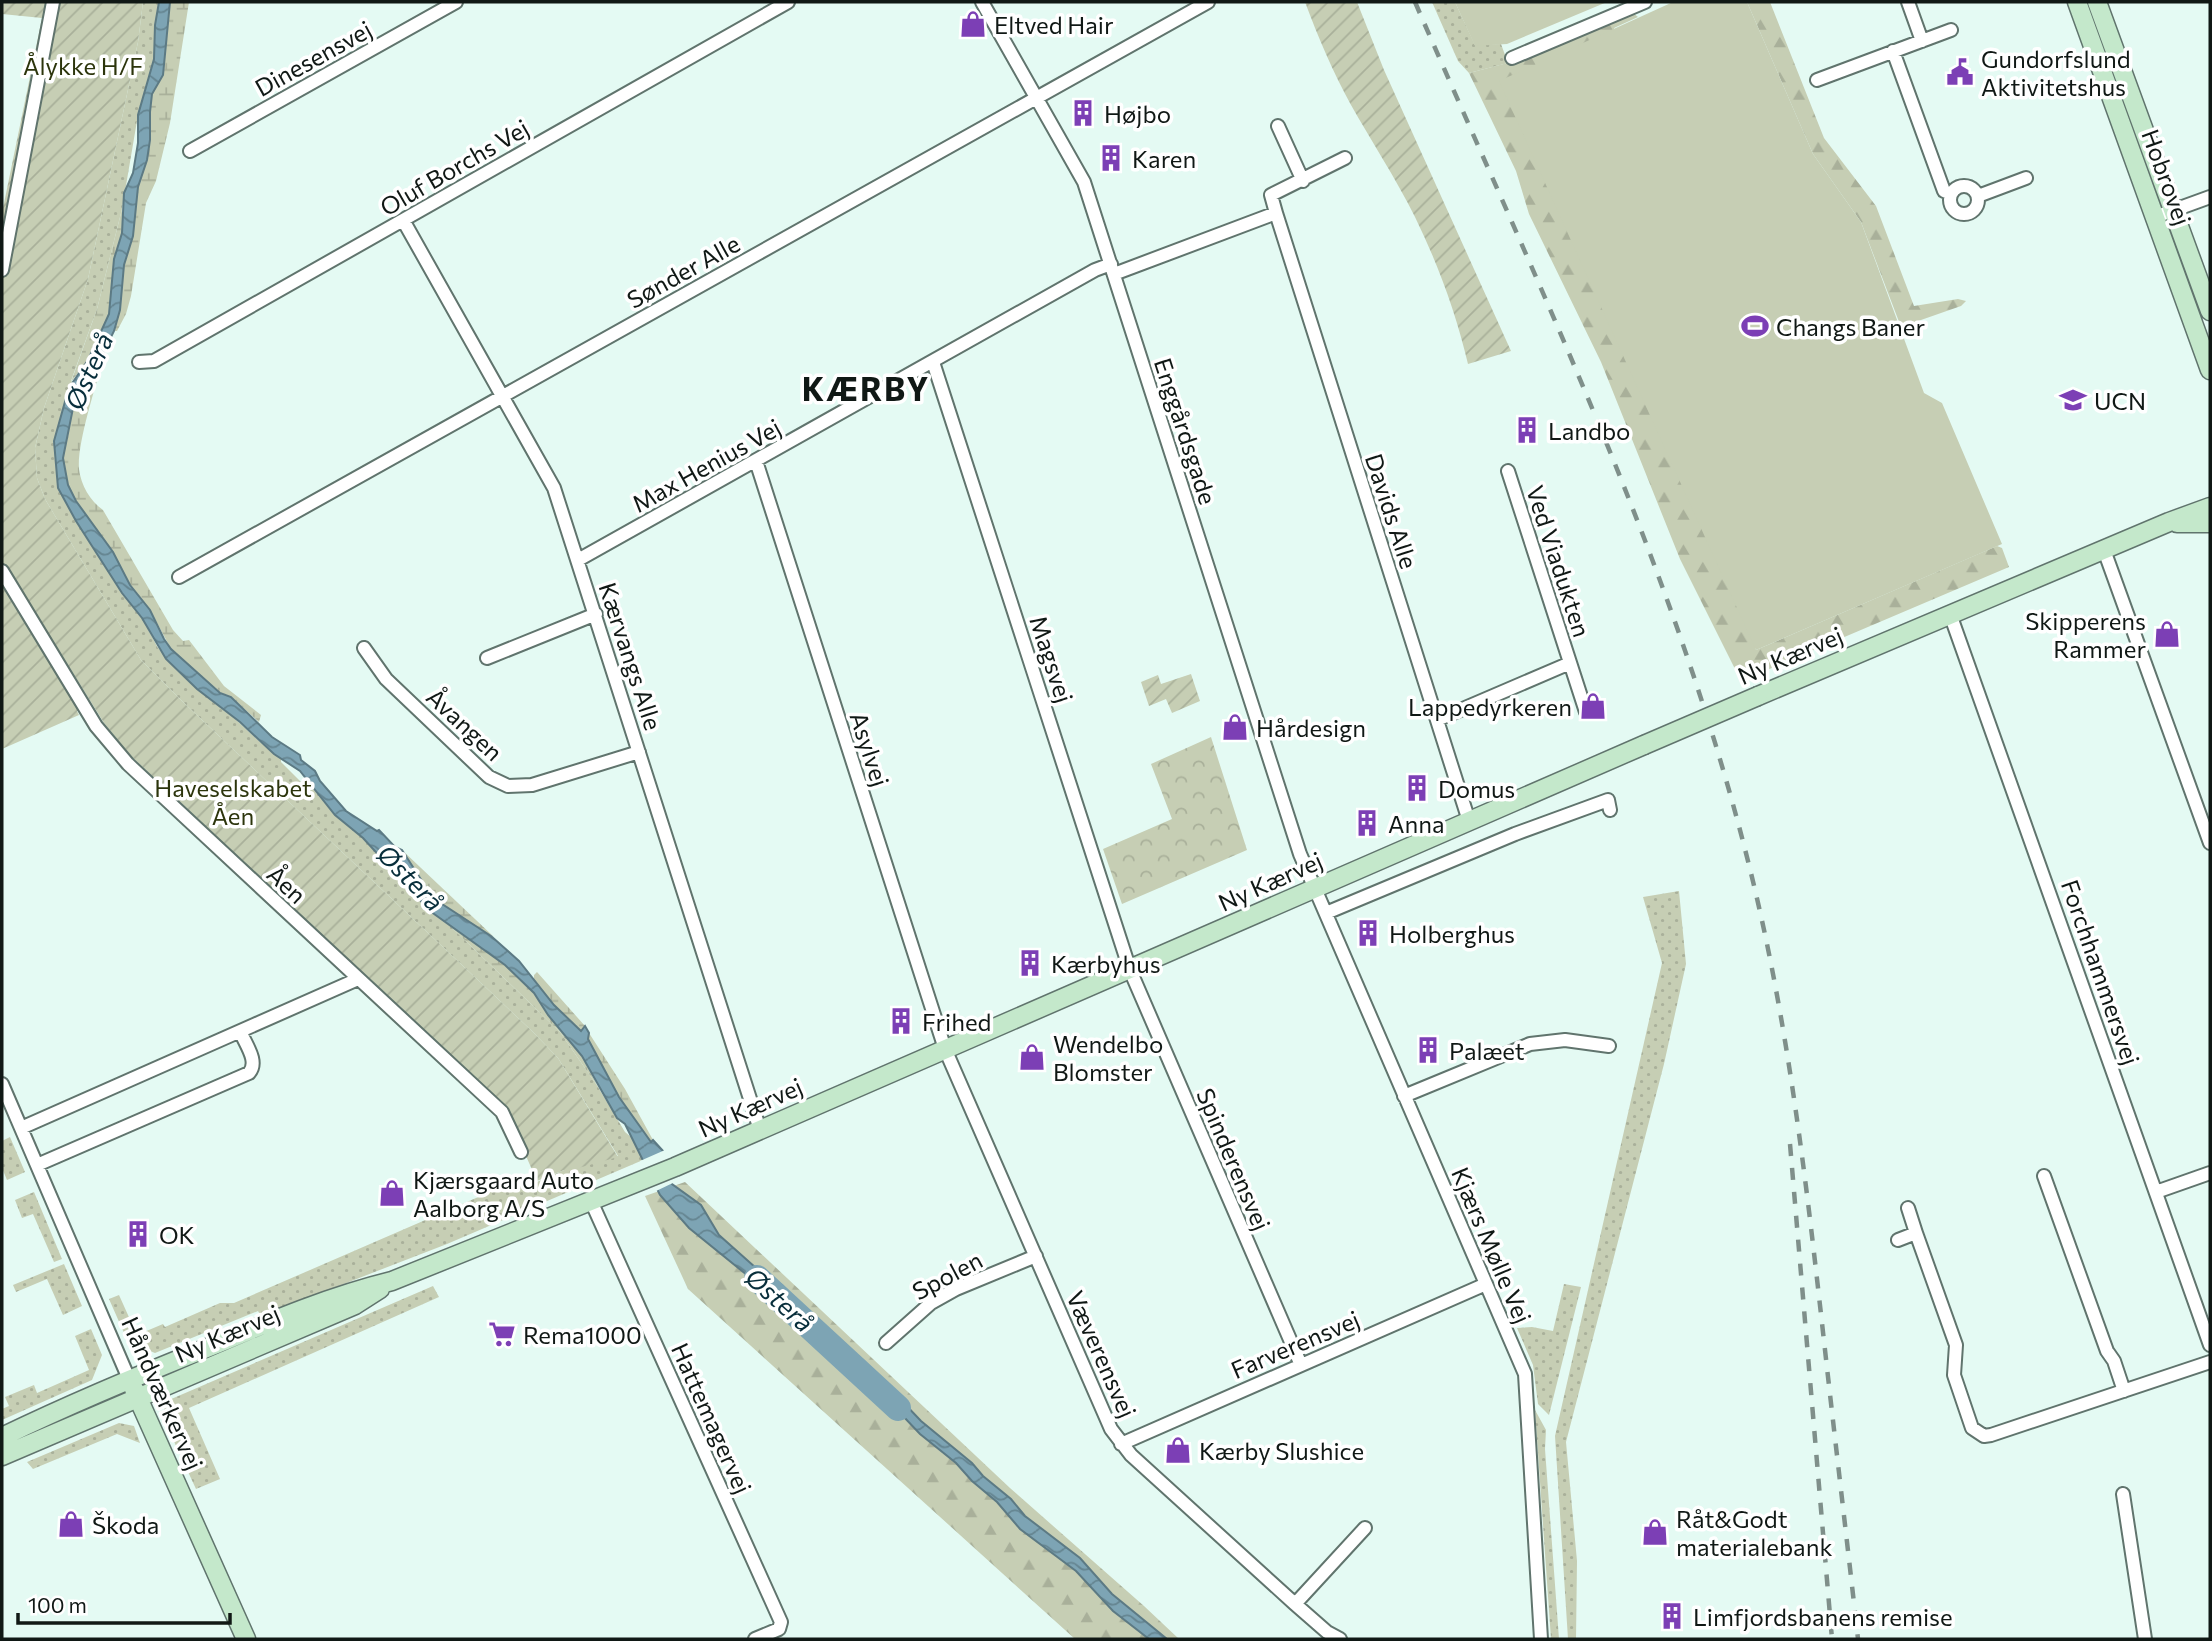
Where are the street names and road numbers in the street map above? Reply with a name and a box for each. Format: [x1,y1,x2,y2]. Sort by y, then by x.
street label: Dinesensvej [250,14,376,102]
street label: Oluf Borchs Vej [374,113,534,221]
street label: Hobrovej [2136,125,2198,229]
street label: Sønder Alle [622,228,744,314]
street label: Enggårdsgade [1149,354,1223,508]
street label: Max Henius Vej [626,412,786,518]
street label: Davids Alle [1360,450,1424,572]
street label: Ved Viadukten [1521,482,1597,640]
street label: Kærvangs Alle [593,578,669,734]
street label: Magsvej [1024,612,1080,706]
street label: Ny Kærvej [1733,620,1847,690]
street label: Åvangen [421,682,509,766]
street label: Asylvej [844,708,896,790]
street label: Ny Kærvej [1213,845,1327,917]
street label: Åen [262,859,312,909]
street label: Forchhammersvej [2056,876,2146,1068]
street label: Ny Kærvej [693,1071,807,1143]
street label: Spinderensvej [1191,1084,1277,1234]
street label: Kjærs Mølle Vej [1446,1163,1538,1327]
street label: Spolen [907,1245,987,1305]
street label: Væverensvej [1061,1286,1143,1422]
street label: Ny Kærvej [170,1298,284,1368]
street label: Farverensvej [1226,1304,1364,1384]
street label: Håndværkervej [116,1312,210,1474]
street label: Hattemagervej [666,1338,758,1498]

